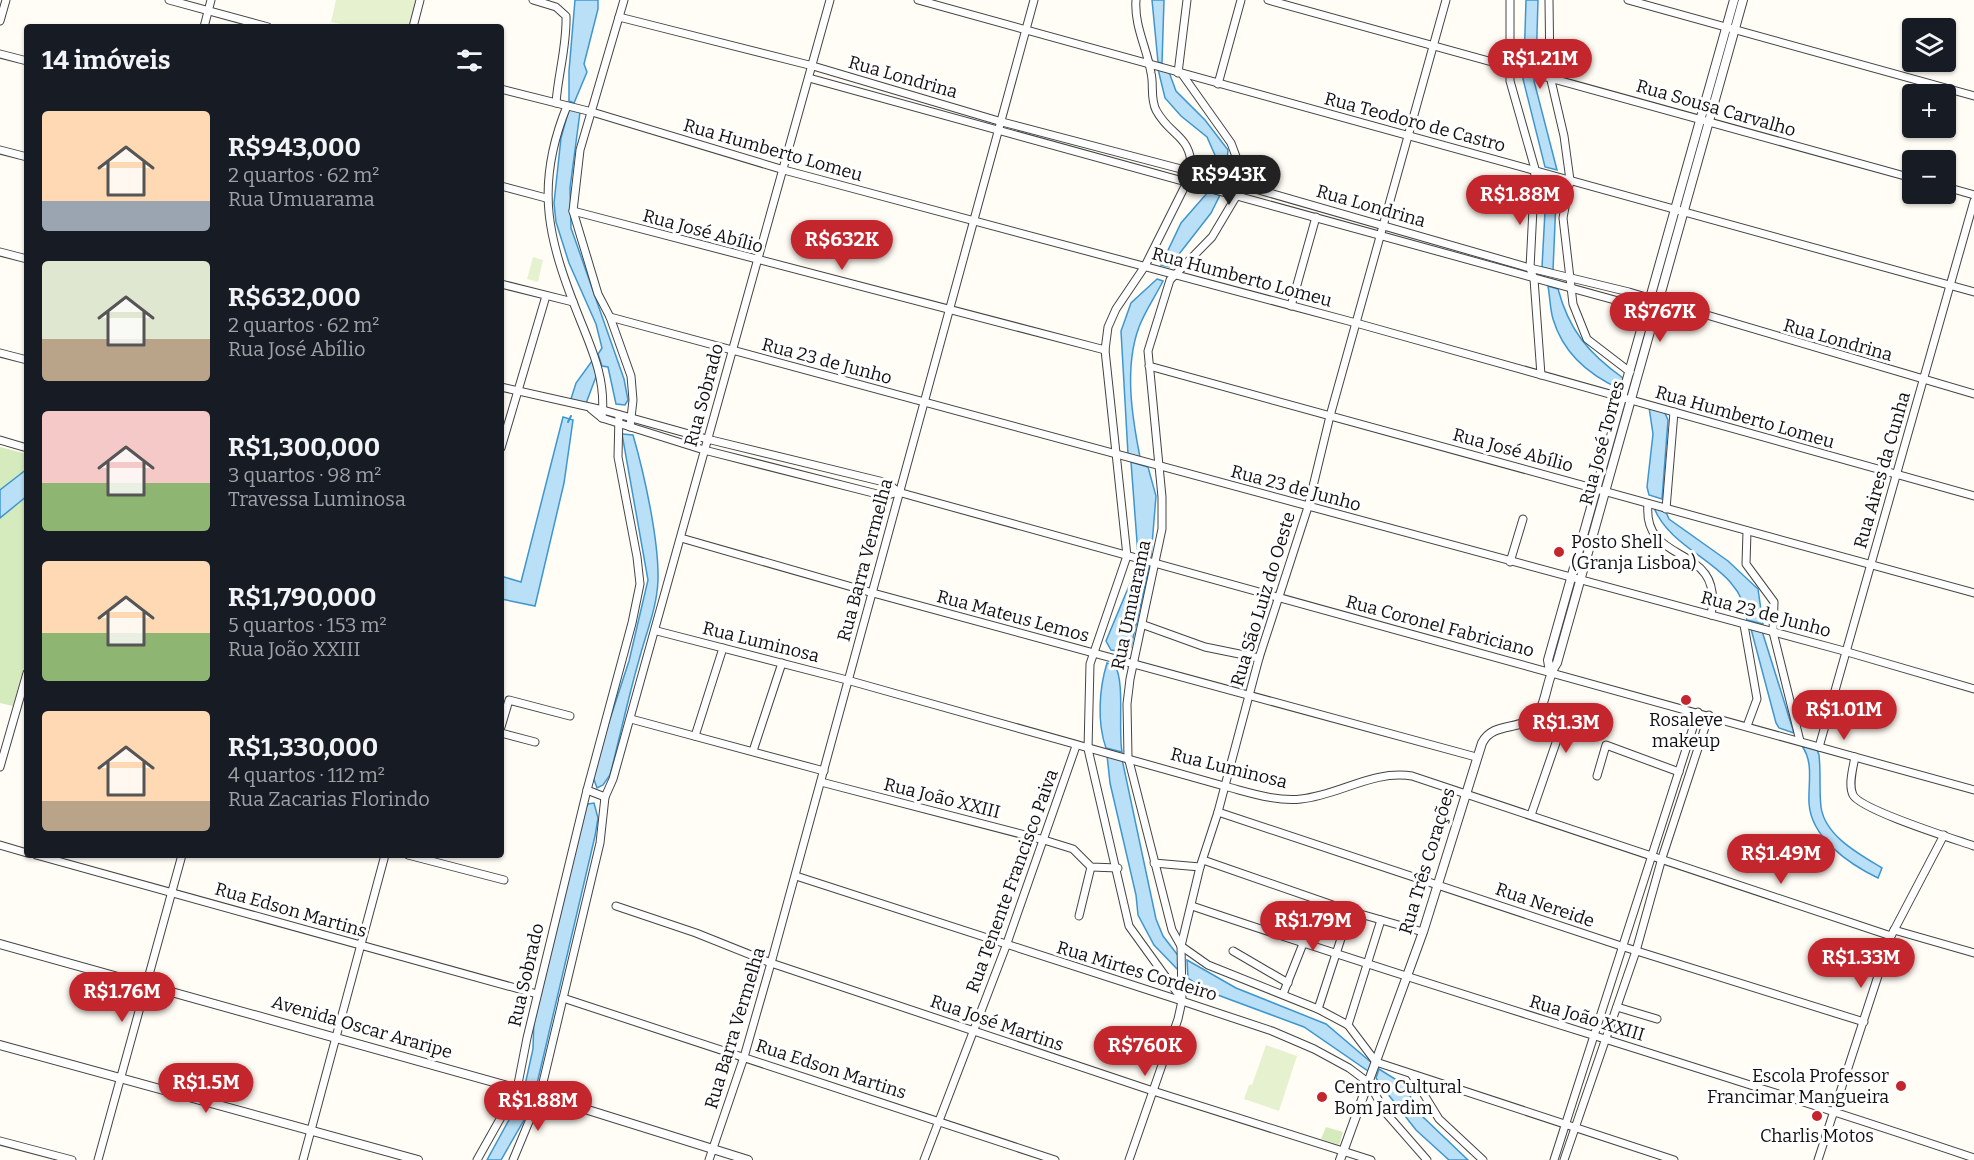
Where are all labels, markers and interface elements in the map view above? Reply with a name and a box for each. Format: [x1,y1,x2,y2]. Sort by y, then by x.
map controls [1902,18,1956,204]
button: layers [1902,18,1956,72]
pin: R$1.21M [1485,39,1595,90]
icon: filters [453,44,486,77]
text: 14 imóveis [42,45,171,76]
text: R$1.21M [1502,46,1578,70]
street label: Rua Londrina [846,51,960,103]
street label: Rua Sousa Carvalho [1634,75,1798,141]
button: + [1902,84,1956,138]
street label: Rua Teodoro de Castro [1322,87,1508,157]
street label: Rua Humberto Lomeu [681,114,865,186]
text: R$943,000 [228,132,361,163]
icon: home [90,135,162,207]
button: − [1902,150,1956,204]
pin: R$943K [1180,155,1278,206]
text: R$943K [1192,162,1266,186]
text: 2 quartos · 62 m² [228,163,379,187]
pin: R$1.88M [1465,175,1575,226]
street label: Rua Londrina [1314,180,1428,232]
text: R$1.88M [1480,182,1560,206]
text: Rua Umuarama [228,187,375,211]
street label: Rua José Abílio [640,204,766,258]
pin: R$632K [793,220,891,271]
text: R$632K [805,227,879,251]
street label: Rua Humberto Lomeu [1150,242,1334,312]
text: R$632,000 [228,282,361,313]
icon: home [90,285,162,357]
pin: R$767K [1611,292,1709,343]
text: R$767K [1624,299,1696,323]
text: 2 quartos · 62 m² [228,313,379,337]
street label: Rua Londrina [1781,314,1895,366]
street label: Rua 23 de Junho [760,333,894,389]
text: Rua José Abílio [228,337,365,361]
street label: Rua Sobrado [680,341,728,449]
street label: Rua José Torres [1575,378,1629,508]
street label: Rua Humberto Lomeu [1653,381,1837,453]
street label: Rua Aires da Cunha [1849,389,1915,551]
street label: Rua José Abílio [1450,423,1576,477]
text: R$1,300,000 [228,432,380,463]
icon: home [90,435,162,507]
street label: Rua 23 de Junho [1229,460,1363,516]
text: 3 quartos · 98 m² [228,463,381,487]
street label: Rua Barra Vermelha [833,476,897,644]
text: Travessa Luminosa [228,487,406,511]
street label: Rua São Luiz do Oeste [1226,509,1300,689]
place label: Posto Shell (Granja Lisboa) [1571,531,1697,574]
street label: Rua Umuarama [1107,538,1156,672]
marker: Posto Shell (Granja Lisboa) [1552,545,1566,559]
text: R$1,790,000 [228,582,376,613]
icon: home [90,585,162,657]
street label: Rua Mateus Lemos [934,585,1092,647]
street label: Rua 23 de Junho [1699,586,1833,642]
street label: Rua Coronel Fabriciano [1343,590,1537,662]
text: 5 quartos · 153 m² [228,613,387,637]
street label: Rua Luminosa [700,617,822,667]
text: Rua João XXIII [228,637,360,661]
pin: R$1.01M [1789,690,1899,741]
marker: Rosaleve makeup [1679,693,1693,707]
text: R$1.01M [1806,697,1882,721]
pin: R$1.3M [1517,703,1615,754]
place label: Rosaleve makeup [1649,709,1723,752]
text: R$1.3M [1532,710,1600,734]
text: R$1,330,000 [228,732,378,763]
icon: home [90,735,162,807]
street label: Rua Luminosa [1168,743,1290,793]
text: 4 quartos · 112 m² [228,763,385,787]
street label: Rua Tenente Francisco Paiva [961,766,1063,996]
street label: Rua João XXIII [881,773,1003,823]
street label: Rua Três Corações [1394,785,1460,937]
text: Rua Zacarias Florindo [228,787,430,811]
pin: R$1.49M [1726,834,1836,885]
text: R$1.49M [1741,841,1821,865]
street label: Rua Edson Martins [212,878,370,942]
street label: Rua Nereide [1493,878,1597,932]
pin: R$1.79M [1258,901,1368,952]
text: R$1.79M [1274,908,1352,932]
street label: Rua Sobrado [503,921,549,1029]
street label: Rua Mirtes Cordeiro [1054,936,1220,1006]
pin: R$1.33M [1806,938,1916,989]
street label: Rua Barra Vermelha [700,944,770,1111]
text: R$1.33M [1822,945,1900,969]
pin: R$1.76M [67,972,177,1023]
text: R$1.76M [83,979,161,1003]
street label: Rua José Martins [927,990,1067,1056]
street label: Rua João XXIII [1527,990,1647,1046]
street label: Avenida Oscar Araripe [269,991,455,1063]
pin: R$760K [1096,1026,1194,1077]
text: R$760K [1108,1033,1182,1057]
street label: Rua Edson Martins [753,1034,909,1104]
pin: R$1.5M [157,1063,255,1114]
place label: Escola Professor Francimar Mangueira [1707,1065,1889,1108]
text: R$1.5M [172,1070,240,1094]
place label: Centro Cultural Bom Jardim [1334,1076,1462,1119]
marker: Escola Professor Francimar Mangueira [1894,1079,1908,1093]
pin: R$1.88M [483,1081,593,1132]
text: R$1.88M [498,1088,578,1112]
marker: Centro Cultural Bom Jardim [1315,1090,1329,1104]
marker: Charlis Motos [1810,1109,1824,1123]
place label: Charlis Motos [1760,1125,1874,1147]

